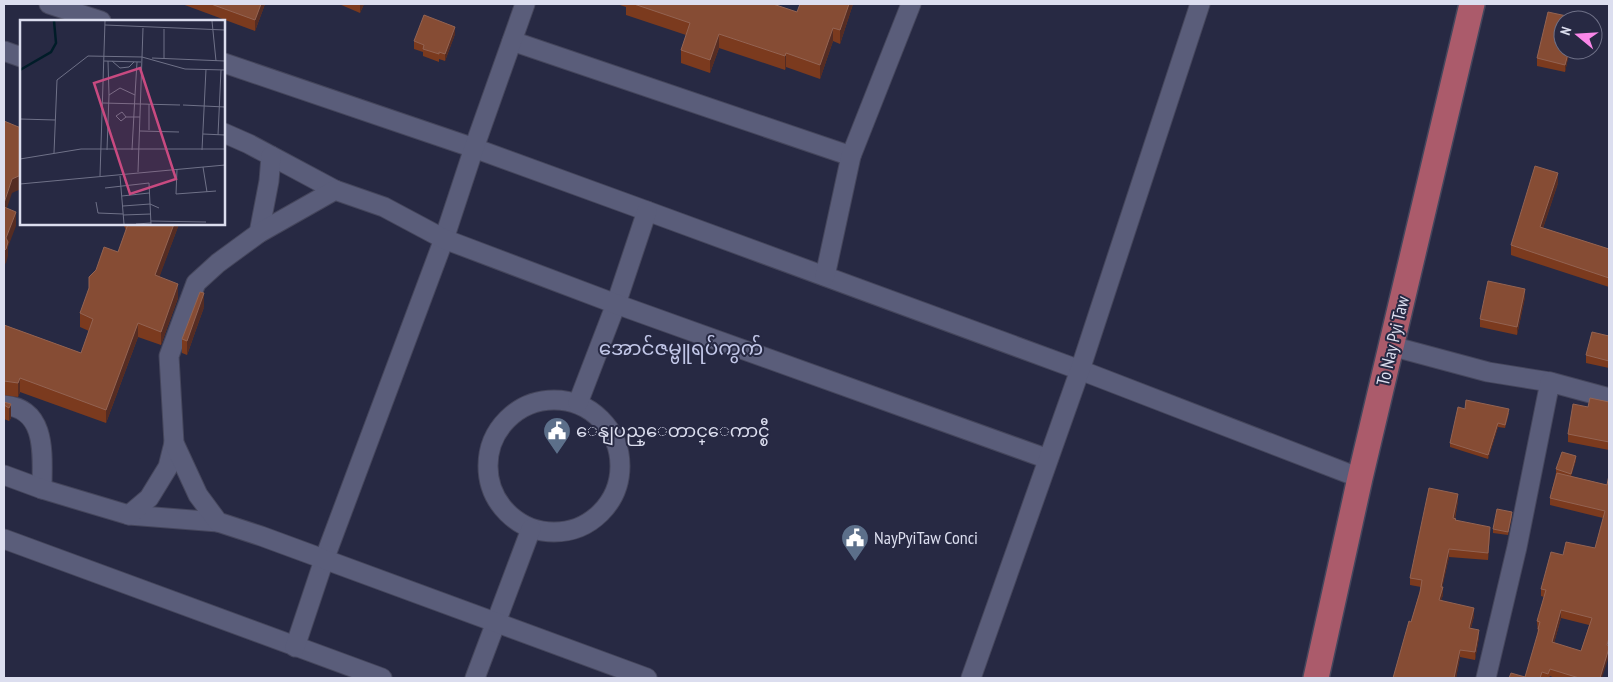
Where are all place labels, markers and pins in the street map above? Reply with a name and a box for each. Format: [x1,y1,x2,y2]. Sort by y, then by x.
public building icon: ေနျပည္ေတာင္ေကာင္စီ [542,416,572,455]
place label: ေနျပည္ေတာင္ေကာင္စီ [576,417,770,446]
public building icon: NayPyiTaw Conci [840,523,870,562]
place label: NayPyiTaw Conci [874,526,978,549]

